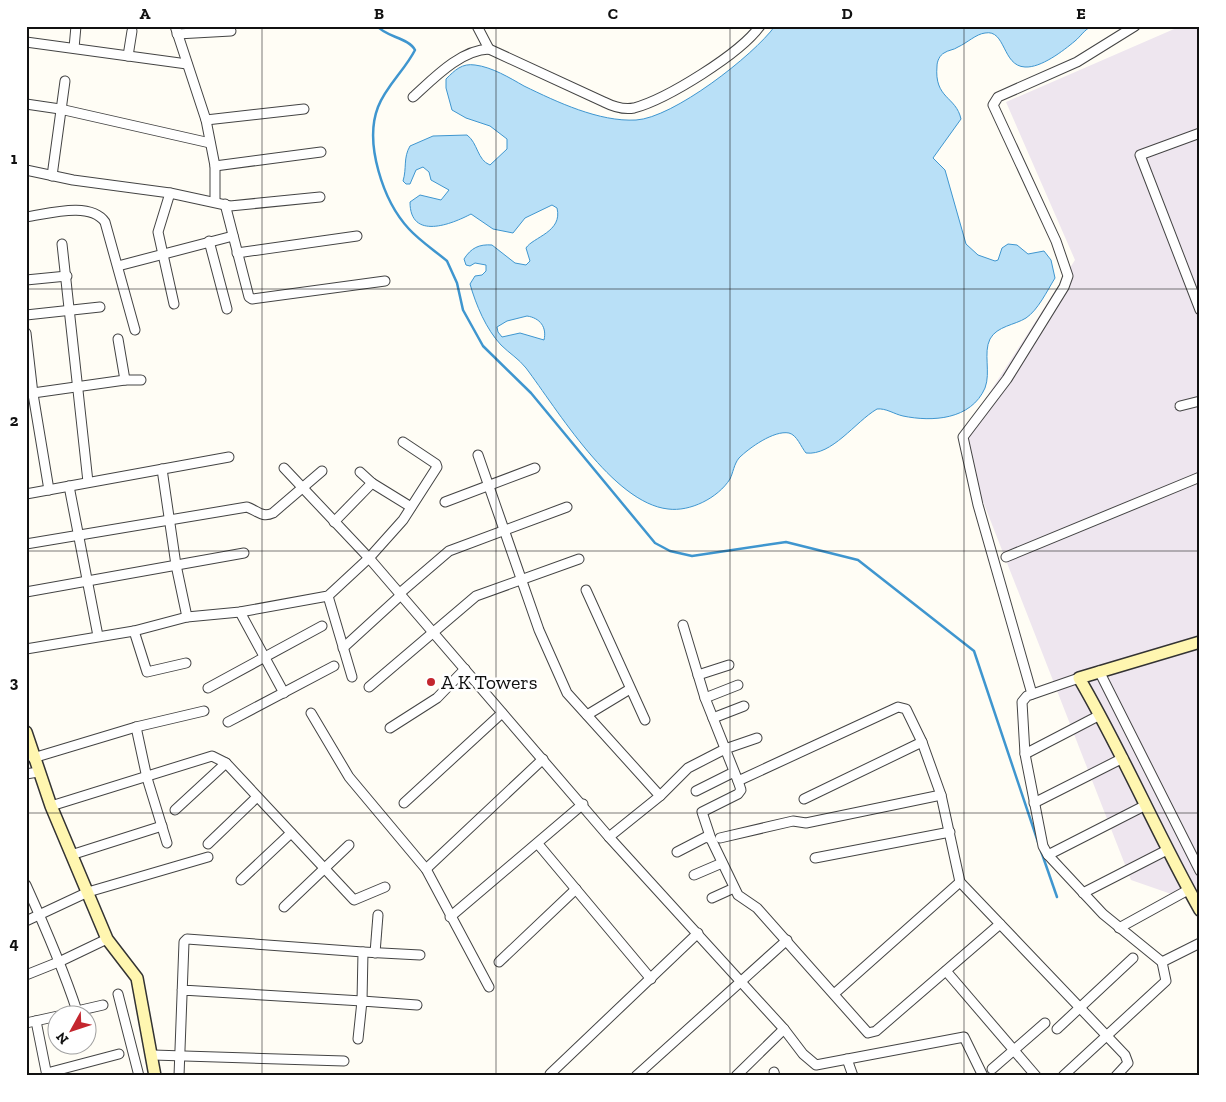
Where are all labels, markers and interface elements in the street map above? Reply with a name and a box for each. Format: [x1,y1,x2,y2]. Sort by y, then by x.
text: A [140,4,151,23]
text: B [374,4,384,23]
text: C [608,4,618,23]
text: D [841,4,853,23]
text: E [1076,4,1086,23]
text: 1 [11,149,18,168]
text: 2 [10,411,19,430]
place label: A K Towers [441,670,537,694]
text: 3 [10,673,19,692]
marker: A K Towers [425,676,437,688]
text: 4 [9,934,19,953]
north arrow [48,1004,98,1054]
text: N [52,1028,72,1048]

